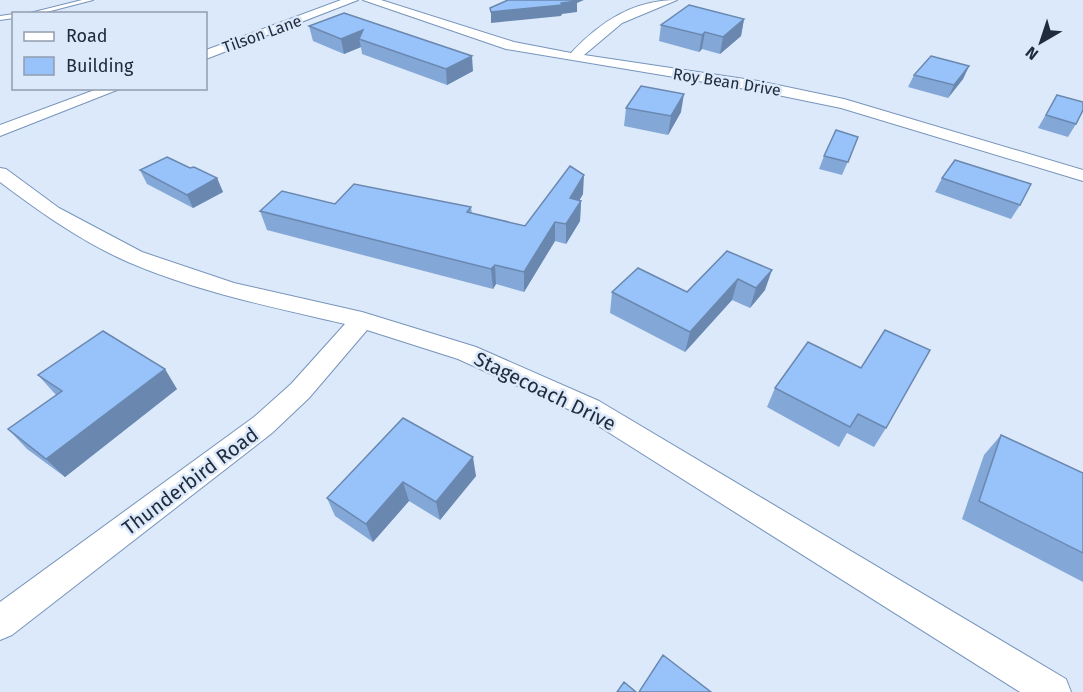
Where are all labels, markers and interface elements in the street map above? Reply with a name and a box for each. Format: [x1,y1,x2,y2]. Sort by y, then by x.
street label: Tilson Lane [220,11,304,57]
legend [12,12,207,90]
north arrow [1011,12,1071,72]
text: Road [66,25,108,47]
text: N [1022,43,1042,64]
text: Building [66,55,134,77]
street label: Roy Bean Drive [672,64,782,100]
street label: Stagecoach Drive [470,346,620,436]
street label: Thunderbird Road [117,422,263,540]

